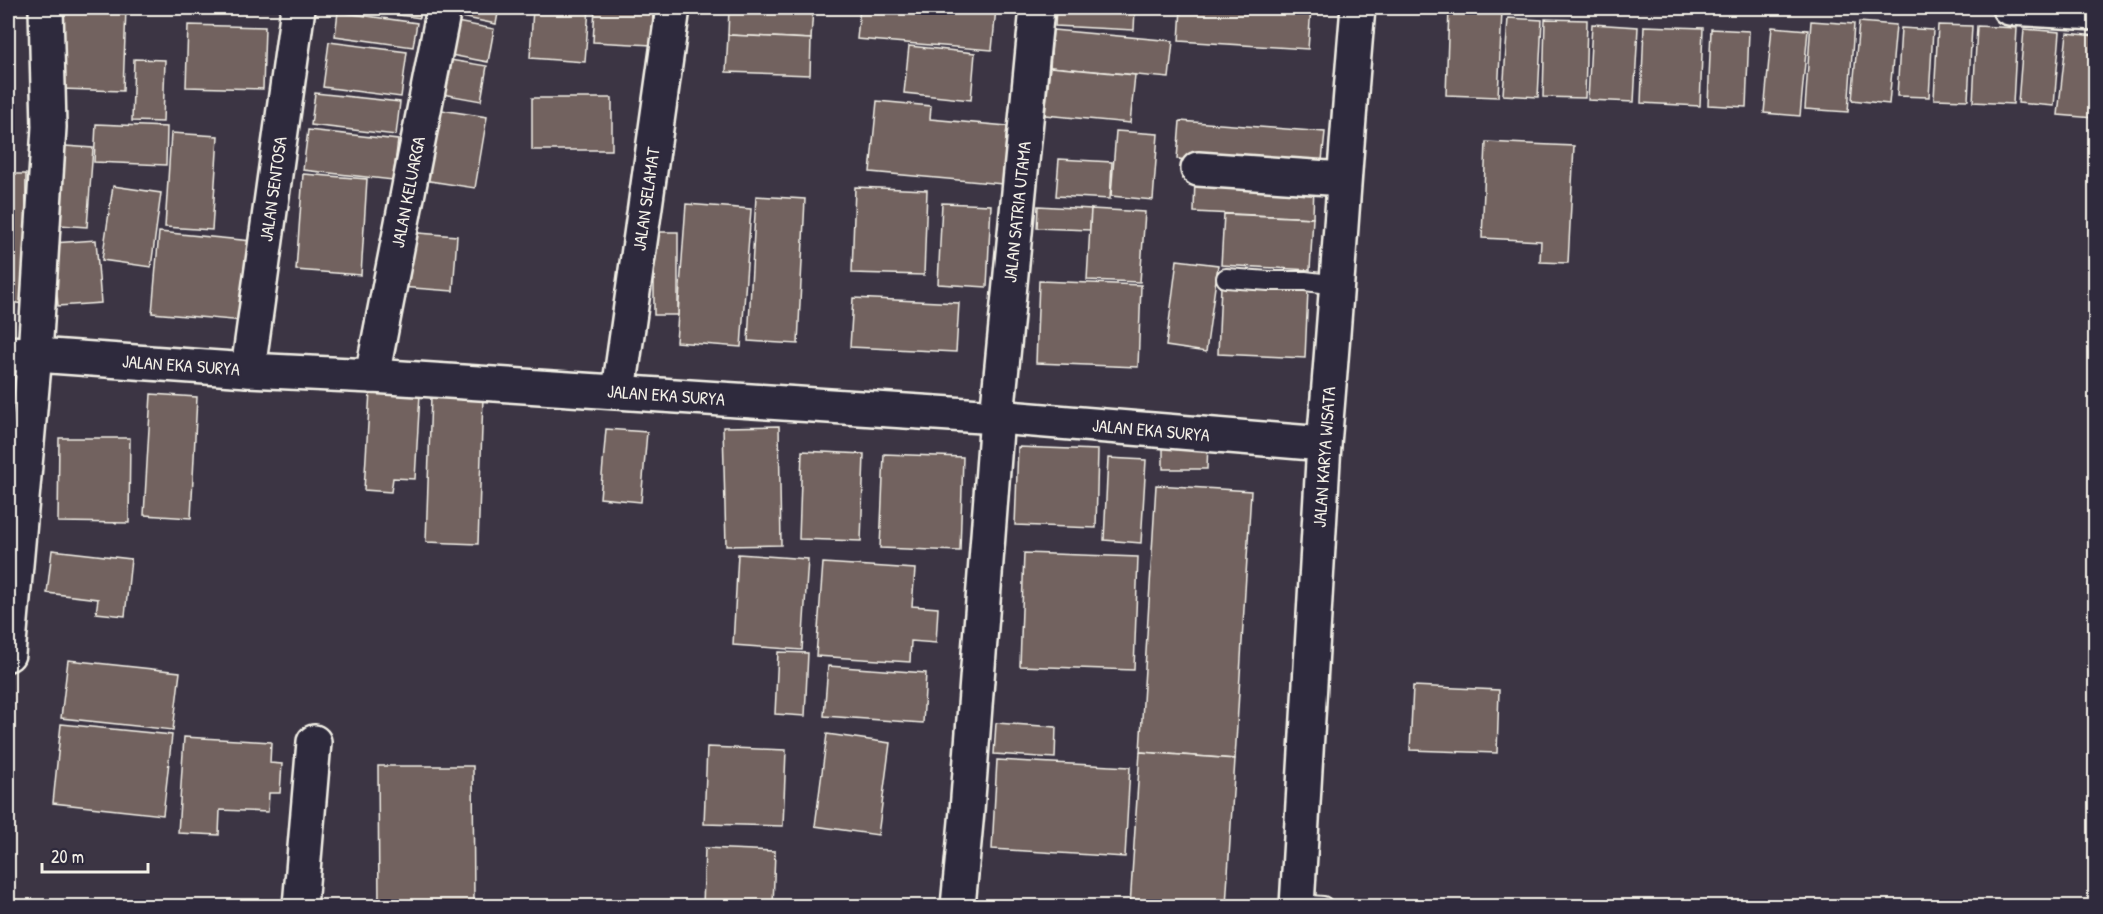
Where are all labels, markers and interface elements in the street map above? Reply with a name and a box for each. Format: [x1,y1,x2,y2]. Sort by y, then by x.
street label: JALAN KELUARGA [385,134,431,250]
street label: JALAN SENTOSA [253,135,293,243]
street label: JALAN SATRIA UTAMA [997,140,1037,284]
street label: JALAN SELAMAT [626,145,666,252]
street label: JALAN EKA SURYA [121,348,241,382]
street label: JALAN EKA SURYA [606,378,726,412]
street label: JALAN KARYA WISATA [1307,385,1341,528]
street label: JALAN EKA SURYA [1091,412,1211,448]
scale bar [42,836,148,874]
text: 20 m [51,844,84,869]

